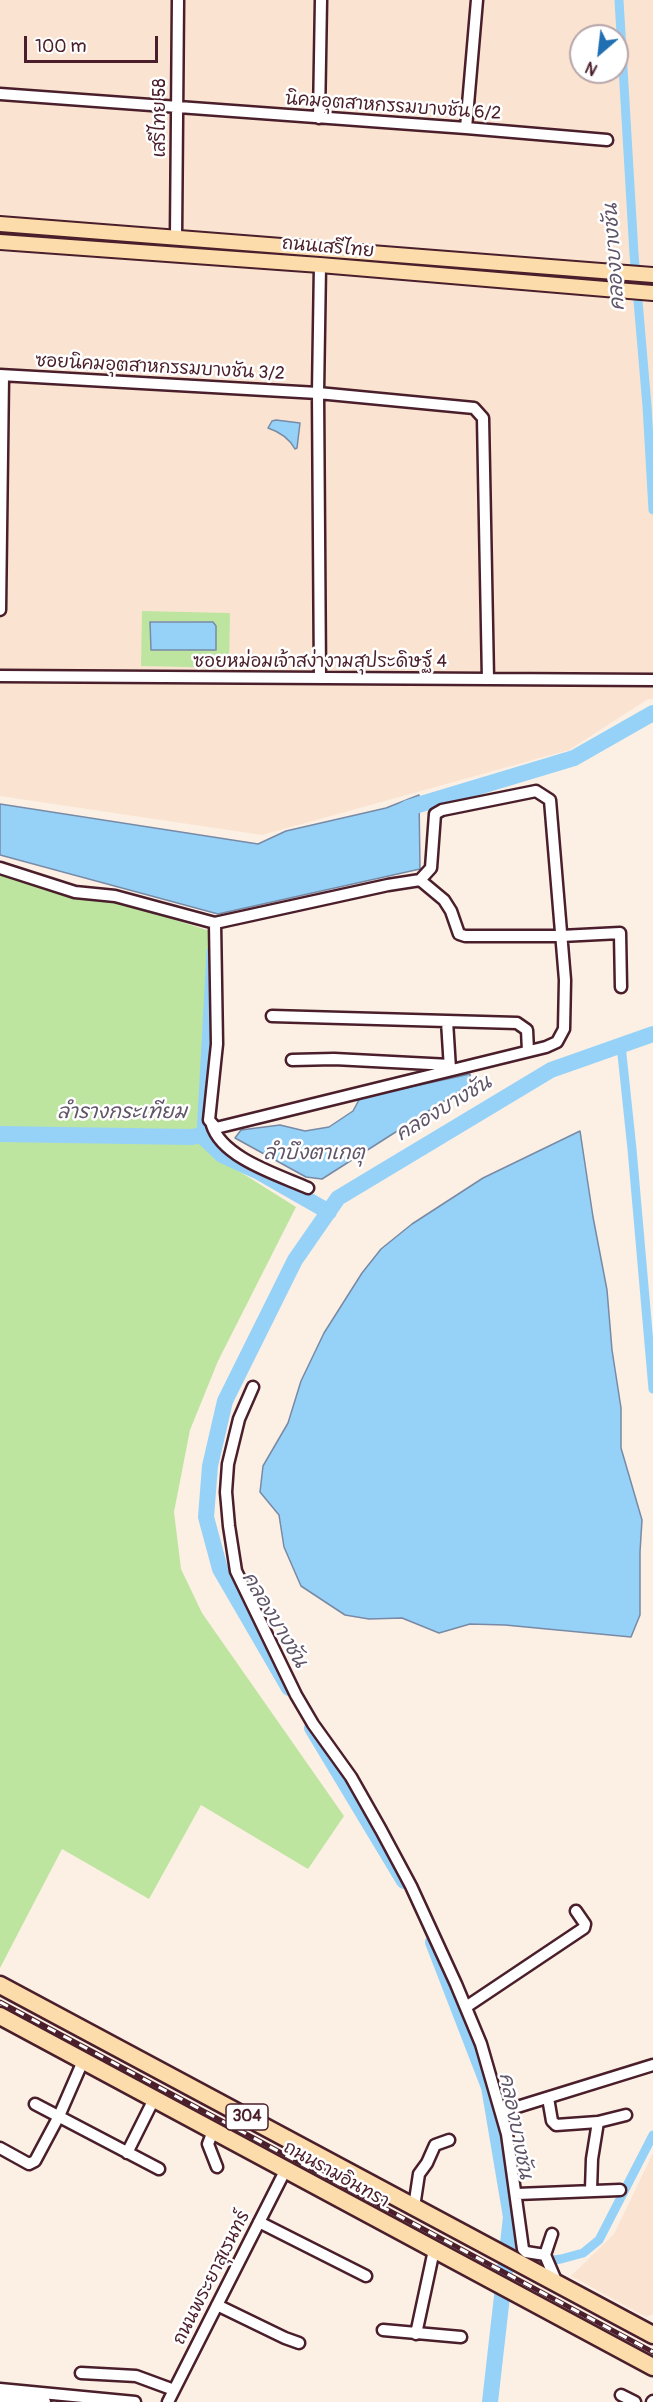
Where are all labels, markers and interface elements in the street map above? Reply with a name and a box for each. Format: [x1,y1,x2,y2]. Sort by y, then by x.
scale bar [27,24,160,62]
north arrow [569,24,629,84]
text: 100 m [35,35,87,58]
text: N [582,57,601,80]
street label: เสรีไทย 58 [149,78,171,158]
street label: นิคมอุตสาหกรรมบางชัน 6/2 [284,89,502,125]
water label: คลองบางชัน [599,203,631,311]
street label: ถนนเสรีไทย [281,233,375,263]
street label: ซอยนิคมอุตสาหกรรมบางชัน 3/2 [35,351,285,385]
street label: ซอยหม่อมเจ้าสง่างามสุประดิษฐ์ 4 [193,651,447,673]
water label: คลองบางชัน [392,1071,496,1147]
water label: ลำรางกระเทียม [57,1101,187,1125]
water label: ลำบึงตาเกตุ [263,1142,365,1166]
water label: คลองบางชัน [236,1568,312,1672]
water label: คลองบางชัน [493,2071,537,2181]
road number: 304 [226,2104,268,2130]
street label: ถนนรามอินทรา [279,2137,393,2213]
street label: ถนนพระยาสุเรนทร์ [169,2207,255,2349]

